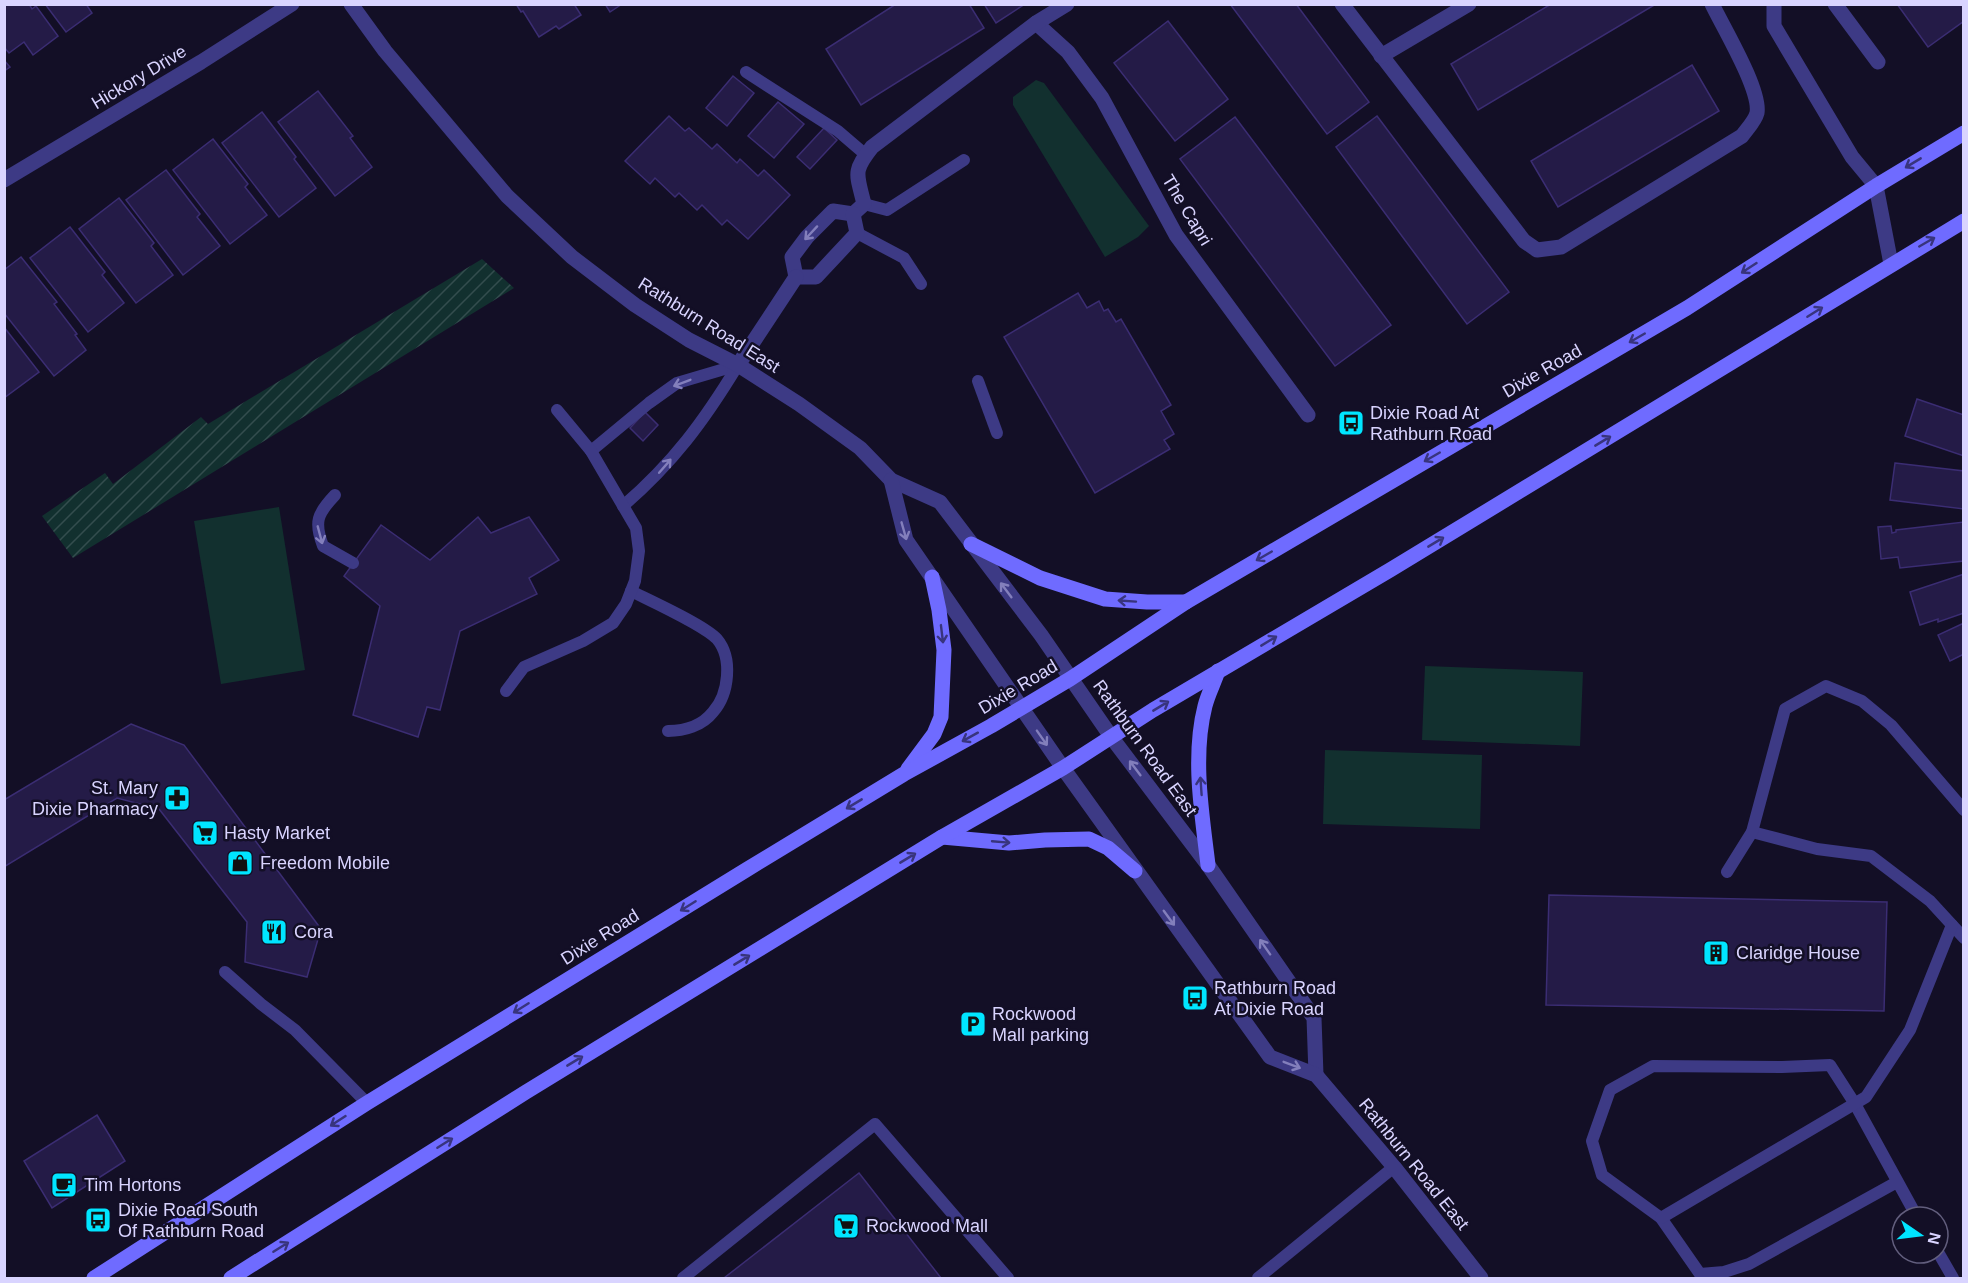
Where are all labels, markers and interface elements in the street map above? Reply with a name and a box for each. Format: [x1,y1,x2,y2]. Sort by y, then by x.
street label: Hickory Drive [88,41,190,113]
one-way arrow [1905,157,1922,169]
street label: The Capri [1158,171,1216,249]
one-way arrow [804,226,819,241]
one-way arrow [1918,236,1935,248]
one-way arrow [1741,262,1758,274]
street label: Rathburn Road East [635,273,783,377]
one-way arrow [1806,305,1823,318]
one-way arrow [1629,332,1646,344]
street label: Dixie Road [1499,340,1585,402]
one-way arrow [674,378,692,389]
place label: Dixie Road At Rathburn Road [1370,403,1492,444]
bus stop icon: Dixie Road At Rathburn Road [1336,408,1366,438]
one-way arrow [1594,434,1611,446]
one-way arrow [1424,452,1441,464]
one-way arrow [658,459,672,474]
one-way arrow [899,521,910,540]
one-way arrow [314,525,326,544]
one-way arrow [1427,535,1444,547]
one-way arrow [1256,550,1273,562]
one-way arrow [999,582,1012,598]
one-way arrow [1118,595,1138,606]
one-way arrow [937,624,948,644]
one-way arrow [1260,635,1277,647]
street label: Dixie Road [975,656,1061,718]
street label: Rathburn Road East [1089,676,1201,820]
one-way arrow [1152,699,1169,711]
one-way arrow [1036,730,1048,746]
one-way arrow [962,732,979,744]
one-way arrow [1128,760,1141,776]
one-way arrow [1195,776,1206,796]
place label: St. Mary Dixie Pharmacy [32,778,158,819]
pharmacy icon: St. Mary Dixie Pharmacy [162,783,192,813]
one-way arrow [846,799,863,811]
supermarket icon: Hasty Market [190,818,220,848]
place label: Hasty Market [224,823,330,843]
one-way arrow [990,837,1010,848]
shop icon: Freedom Mobile [225,848,255,878]
one-way arrow [899,851,916,863]
place label: Freedom Mobile [260,853,390,873]
one-way arrow [680,900,697,912]
street label: Dixie Road [557,905,643,969]
one-way arrow [1163,910,1176,926]
restaurant icon: Cora [259,917,289,947]
place label: Cora [294,922,334,942]
building icon: Claridge House [1701,938,1731,968]
one-way arrow [1259,940,1271,956]
place label: Claridge House [1736,943,1860,963]
one-way arrow [733,953,750,965]
place label: Rathburn Road At Dixie Road [1214,978,1336,1019]
bus stop icon: Rathburn Road At Dixie Road [1180,983,1210,1013]
one-way arrow [513,1001,530,1014]
place label: Rockwood Mall parking [992,1004,1089,1045]
parking icon: Rockwood Mall parking [958,1009,988,1039]
one-way arrow [567,1055,584,1068]
one-way arrow [1282,1061,1300,1072]
street label: Rathburn Road East [1355,1094,1473,1234]
one-way arrow [330,1116,347,1128]
one-way arrow [437,1136,454,1149]
cafe icon: Tim Hortons [49,1170,79,1200]
place label: Tim Hortons [84,1175,181,1195]
place label: Dixie Road South Of Rathburn Road [118,1200,264,1241]
bus stop icon: Dixie Road South Of Rathburn Road [83,1205,113,1235]
north arrow [1890,1205,1950,1265]
supermarket icon: Rockwood Mall [831,1211,861,1241]
place label: Rockwood Mall [866,1216,988,1236]
text: N [1924,1231,1944,1246]
one-way arrow [272,1241,289,1253]

